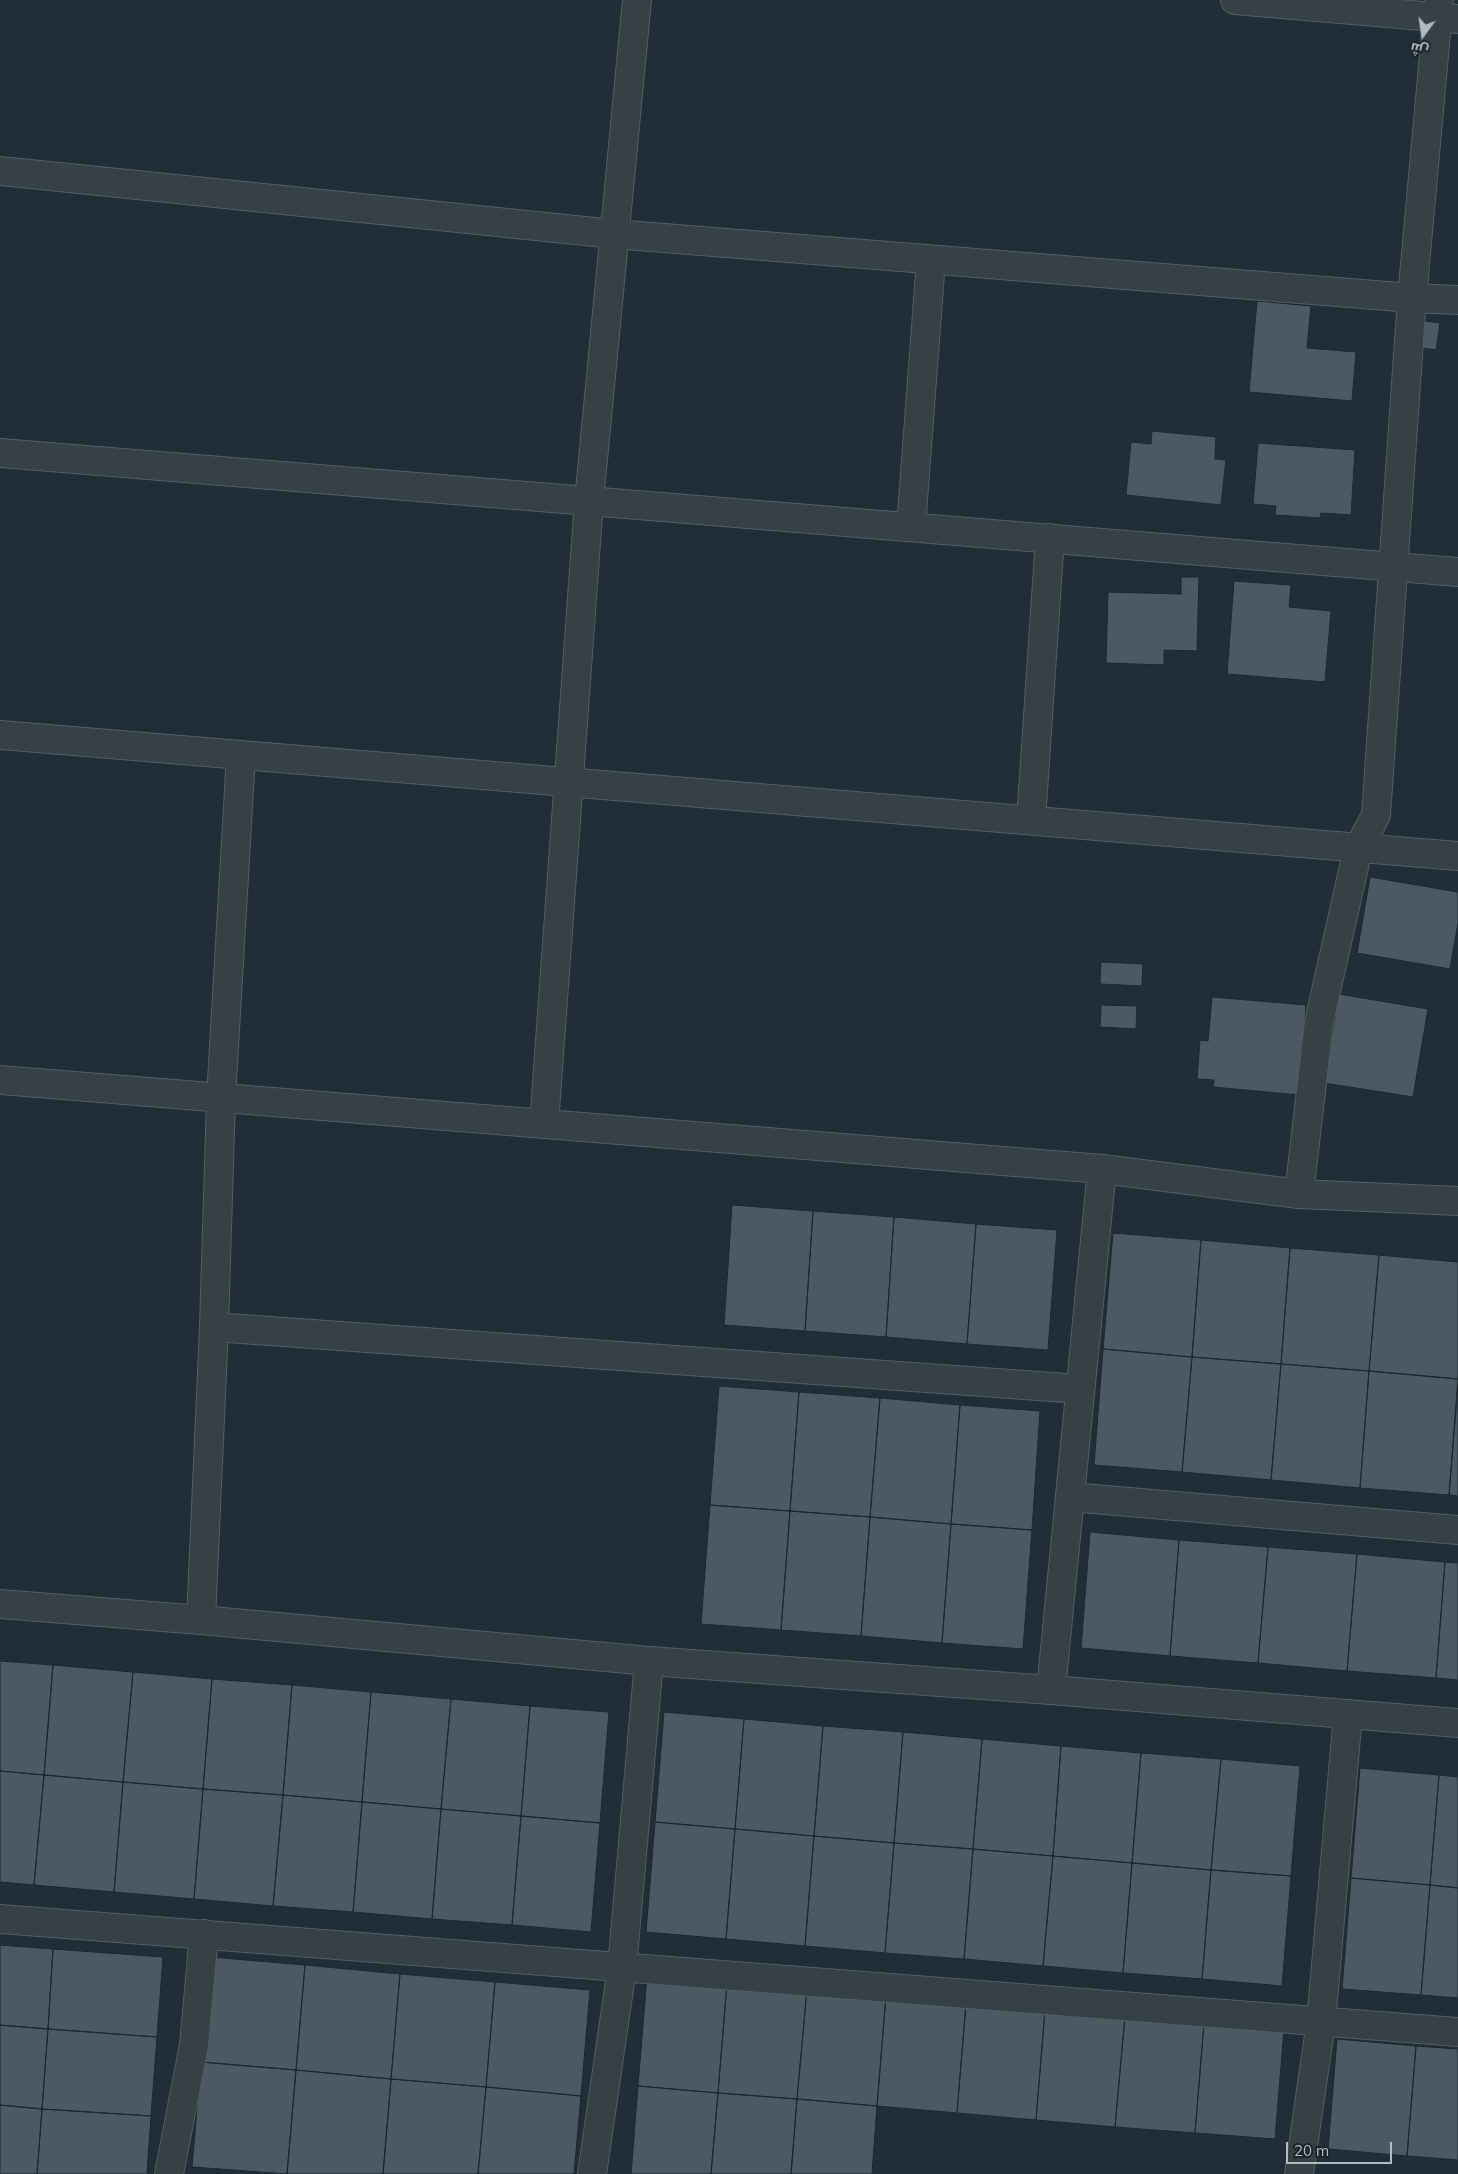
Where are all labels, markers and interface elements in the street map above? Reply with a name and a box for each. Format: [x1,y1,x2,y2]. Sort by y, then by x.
north arrow [1398,10,1448,60]
text: ش [1408,39,1430,60]
scale bar [1288,2132,1394,2164]
text: 20 m [1294,2141,1329,2160]

